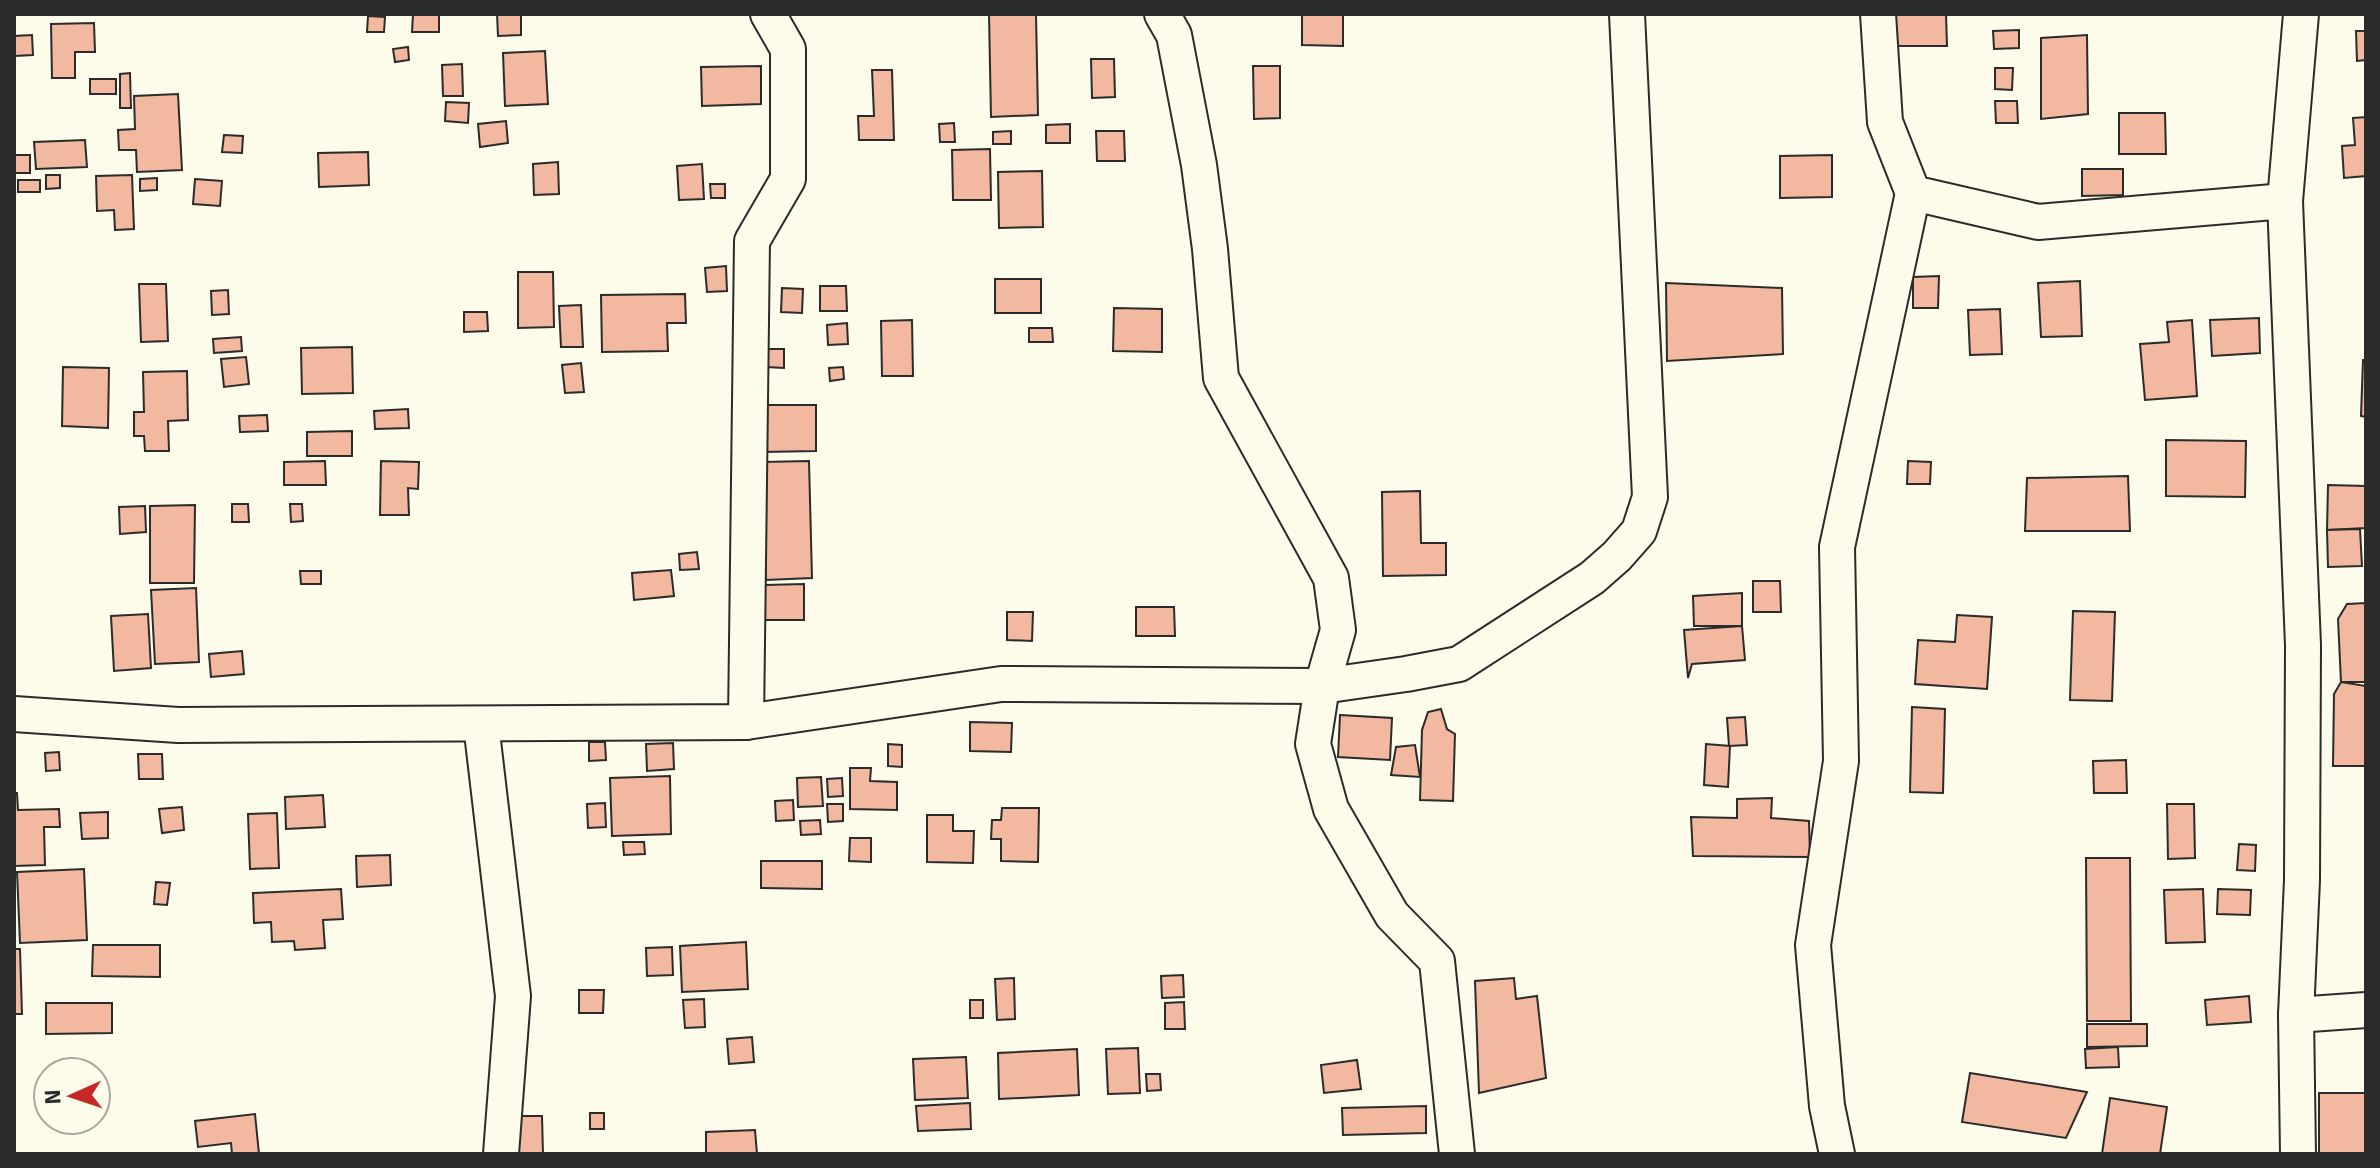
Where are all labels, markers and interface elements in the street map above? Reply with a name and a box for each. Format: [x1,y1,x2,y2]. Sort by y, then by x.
north arrow [32,1056,112,1136]
text: N [39,1089,66,1105]

